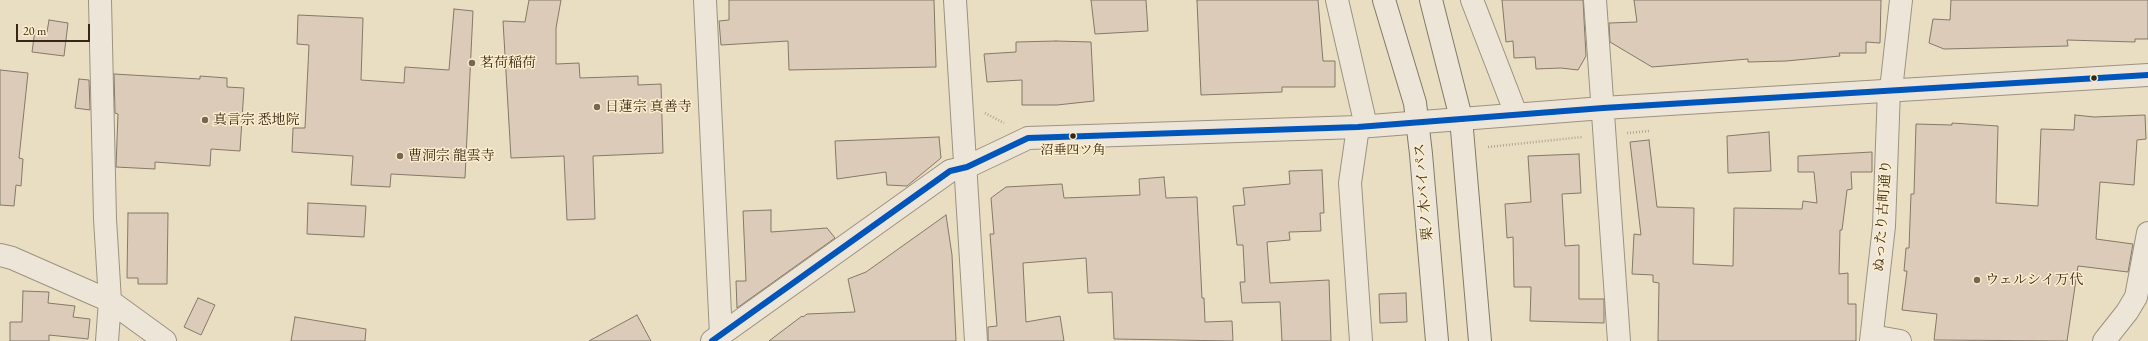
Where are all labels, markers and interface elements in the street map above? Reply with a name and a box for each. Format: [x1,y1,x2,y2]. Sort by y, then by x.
scale bar [18,16,92,42]
text: 20 m [23,23,46,39]
place label: 茗荷稲荷 [480,55,536,71]
marker: 茗荷稲荷 [467,58,477,68]
unlabelled marker [2089,73,2099,83]
place label: 日蓮宗 真善寺 [605,99,692,115]
marker: 日蓮宗 真善寺 [592,102,602,112]
place label: 真言宗 悉地院 [213,112,300,128]
marker: 真言宗 悉地院 [200,115,210,125]
marker: 沼垂四ツ角 [1068,131,1078,141]
place label: 沼垂四ツ角 [1041,142,1105,158]
street label: 栗ノ木バイパス [1411,142,1437,242]
place label: 曹洞宗 龍雲寺 [408,148,495,164]
marker: 曹洞宗 龍雲寺 [395,151,405,161]
street label: ぬったり古町通り [1871,160,1895,272]
place label: ウェルシイ万代 [1985,272,2083,288]
marker: ウェルシイ万代 [1972,275,1982,285]

